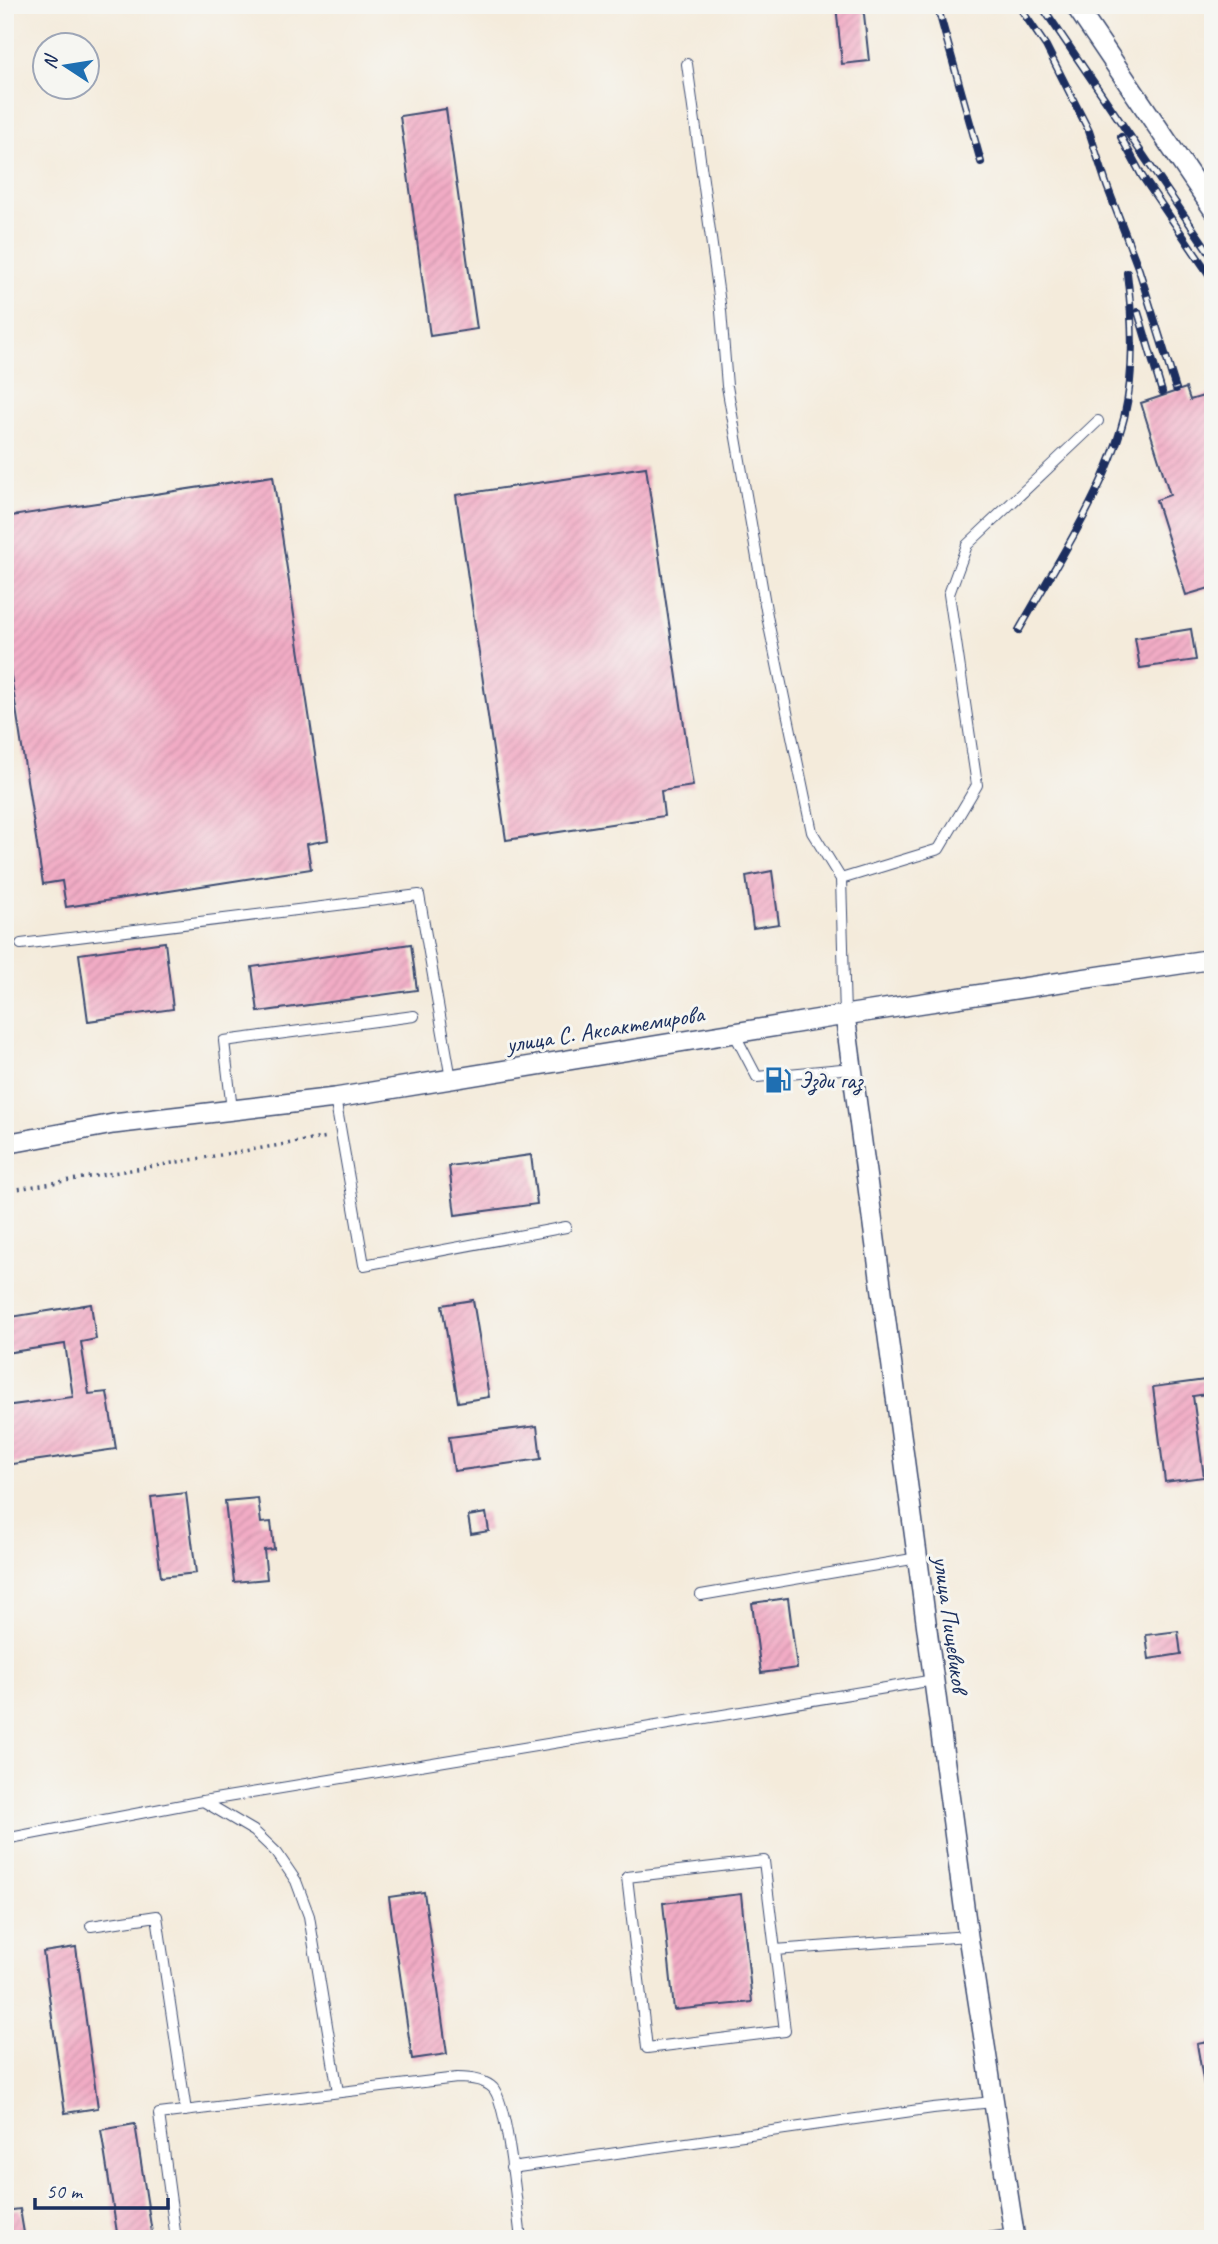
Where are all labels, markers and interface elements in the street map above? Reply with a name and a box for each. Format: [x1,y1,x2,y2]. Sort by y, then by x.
north arrow [32,32,102,102]
text: N [37,51,64,71]
street label: улица С. Аксактемирова [502,998,707,1060]
fuel station icon: Эзди газ [763,1065,793,1095]
place label: Эзди газ [799,1065,864,1096]
street label: улица Пищевиков [926,1552,976,1699]
scale bar [35,2167,168,2211]
text: 50 m [46,2178,84,2204]

